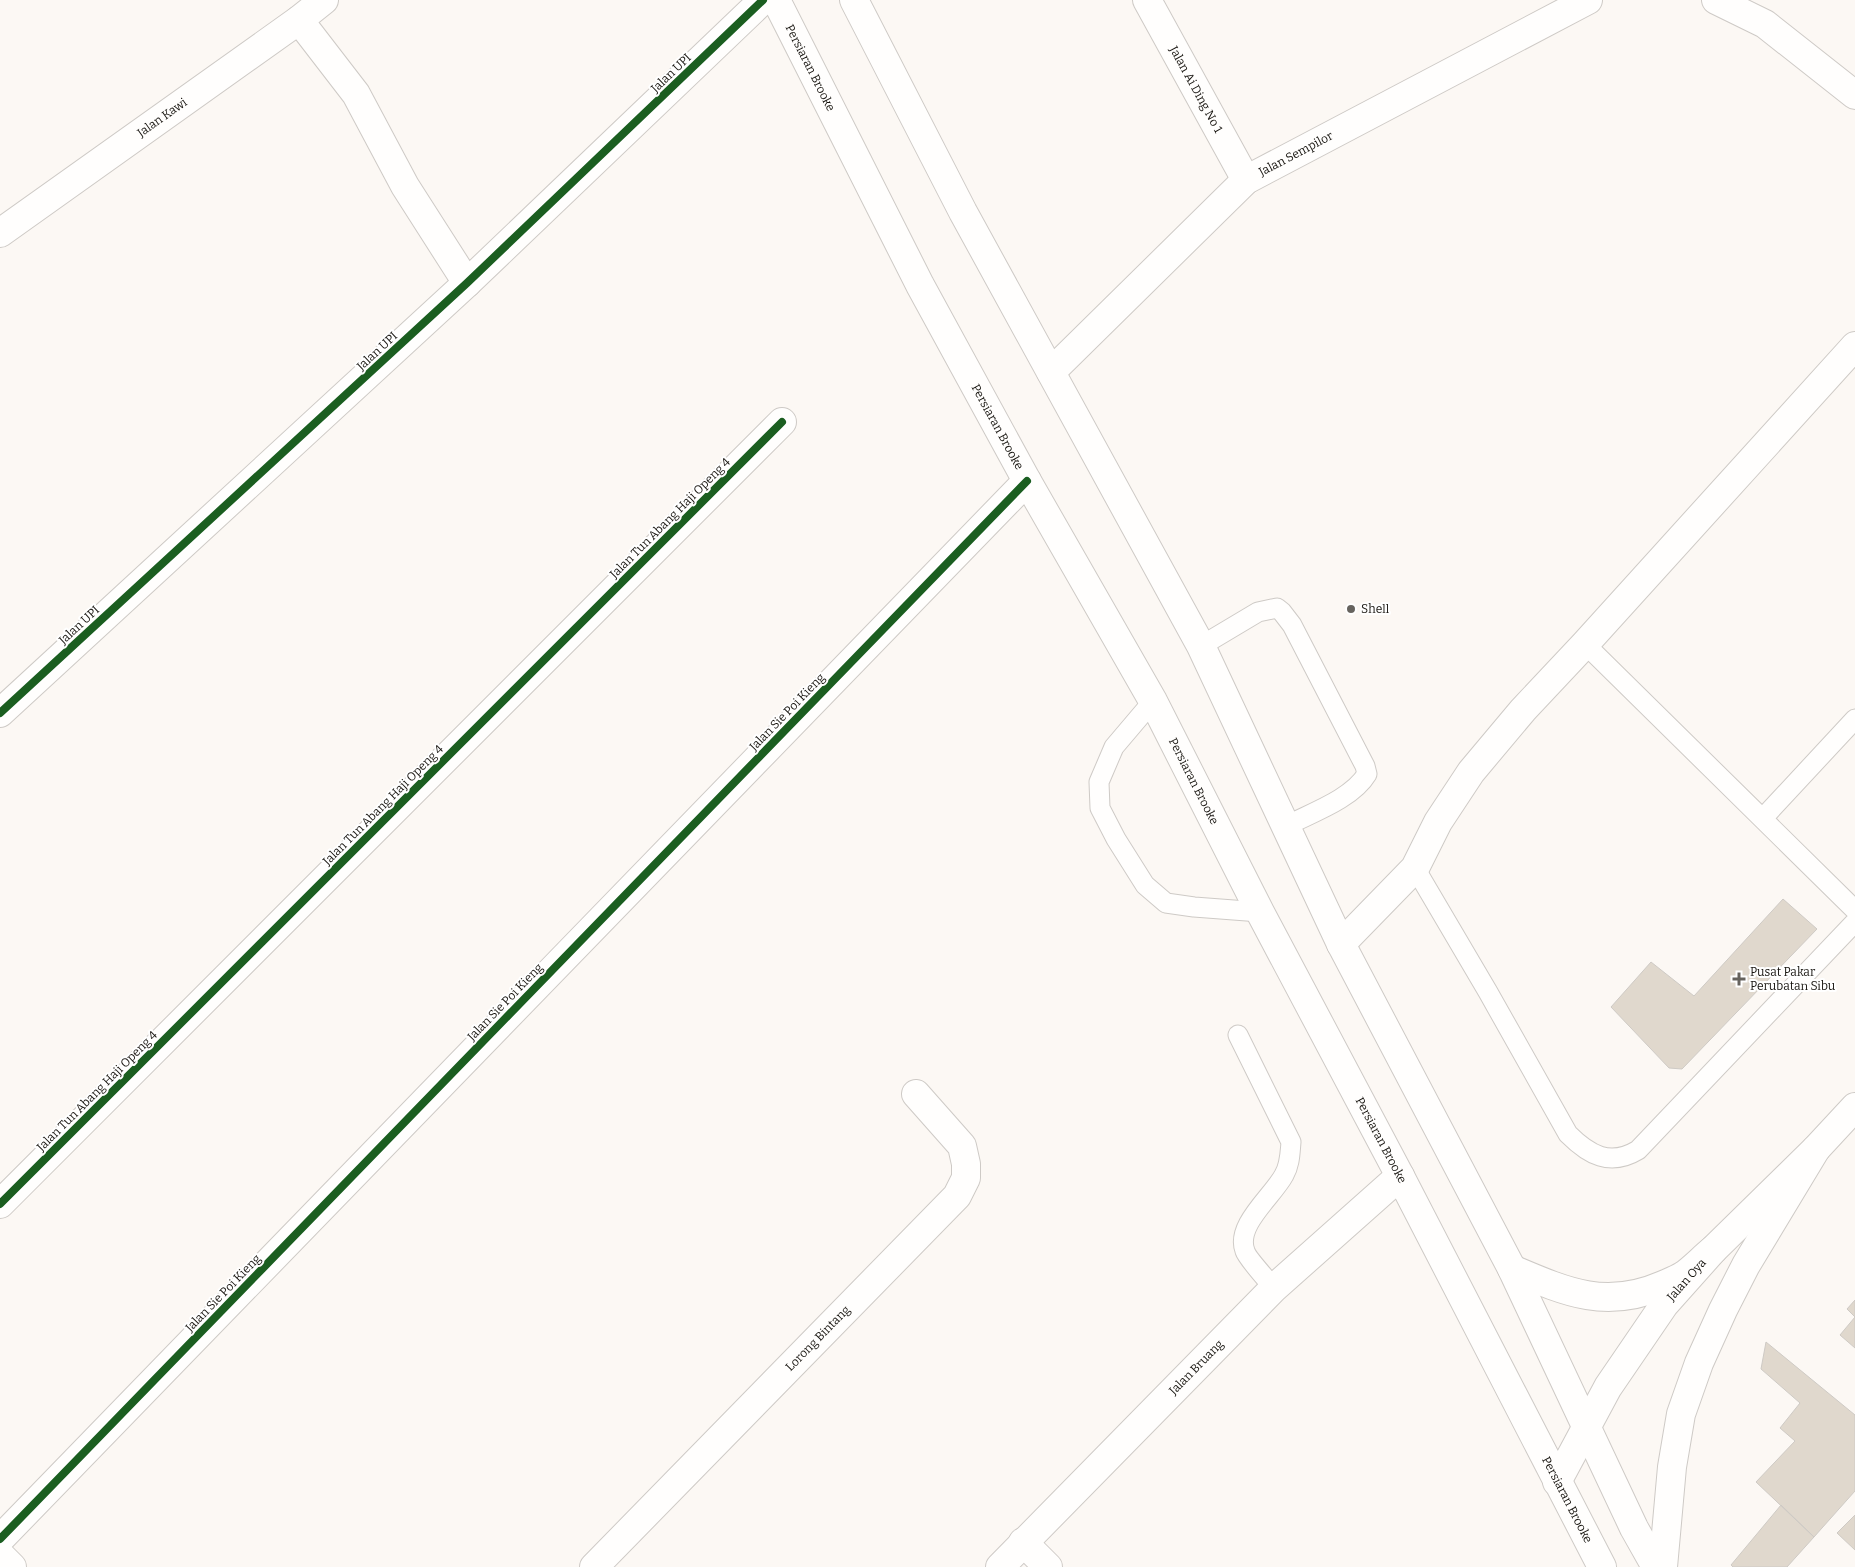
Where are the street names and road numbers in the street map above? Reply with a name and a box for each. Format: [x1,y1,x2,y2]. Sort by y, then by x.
street label: Persiaran Brooke [783,22,838,114]
street label: Jalan Ai Ding No 1 [1166,43,1226,135]
street label: Jalan UPI [647,51,694,96]
street label: Jalan Kawi [134,95,190,141]
street label: Jalan Sempilor [1256,128,1336,179]
street label: Jalan UPI [353,329,400,374]
street label: Persiaran Brooke [968,382,1026,472]
street label: Jalan Tun Abang Haji Openg 4 [606,455,733,582]
street label: Jalan UPI [55,603,102,648]
street label: Jalan Sie Poi Kieng [746,670,828,754]
street label: Persiaran Brooke [1166,735,1221,827]
street label: Jalan Tun Abang Haji Openg 4 [319,742,446,869]
street label: Jalan Sie Poi Kieng [464,960,546,1044]
street label: Jalan Tun Abang Haji Openg 4 [33,1028,160,1155]
street label: Persiaran Brooke [1352,1095,1409,1186]
street label: Jalan Sie Poi Kieng [182,1251,264,1335]
street label: Jalan Oya [1663,1255,1709,1304]
street label: Lorong Bintang [783,1302,853,1374]
street label: Jalan Bruang [1166,1337,1226,1398]
street label: Persiaran Brooke [1539,1454,1595,1545]

